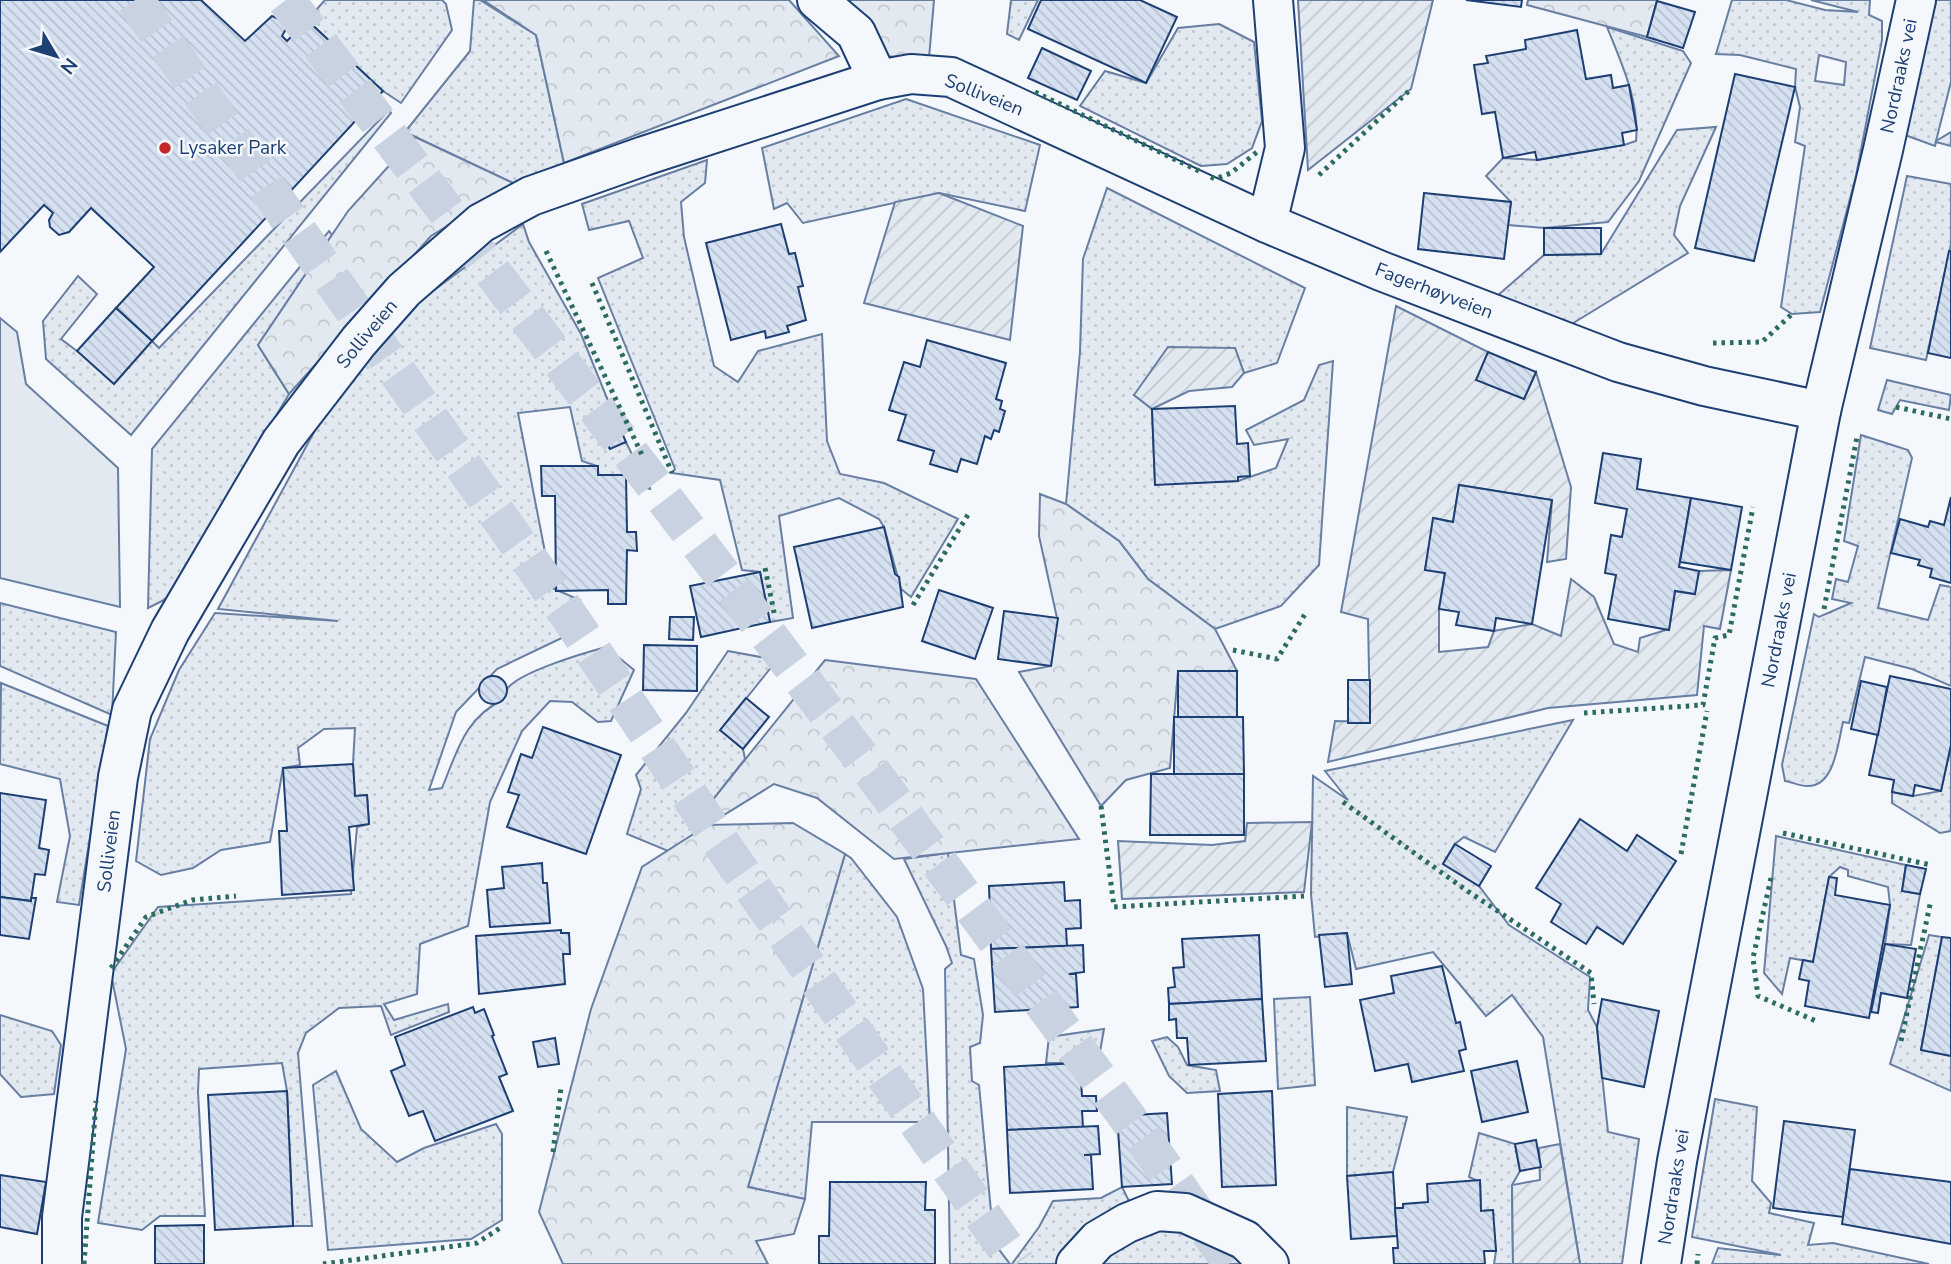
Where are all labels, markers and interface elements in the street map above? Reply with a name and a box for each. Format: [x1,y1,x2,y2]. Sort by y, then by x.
street label: Nordraaks vei [1874,16,1924,136]
north arrow [21,21,91,91]
text: N [54,52,83,79]
street label: Solliveien [941,67,1027,123]
place label: Lysaker Park [179,135,287,161]
marker: Lysaker Park [157,140,173,156]
street label: Fagerhøyveien [1371,257,1497,325]
street label: Solliveien [330,294,404,374]
street label: Nordraaks vei [1755,570,1803,690]
street label: Solliveien [91,808,127,894]
street label: Nordraaks vei [1652,1127,1696,1247]

